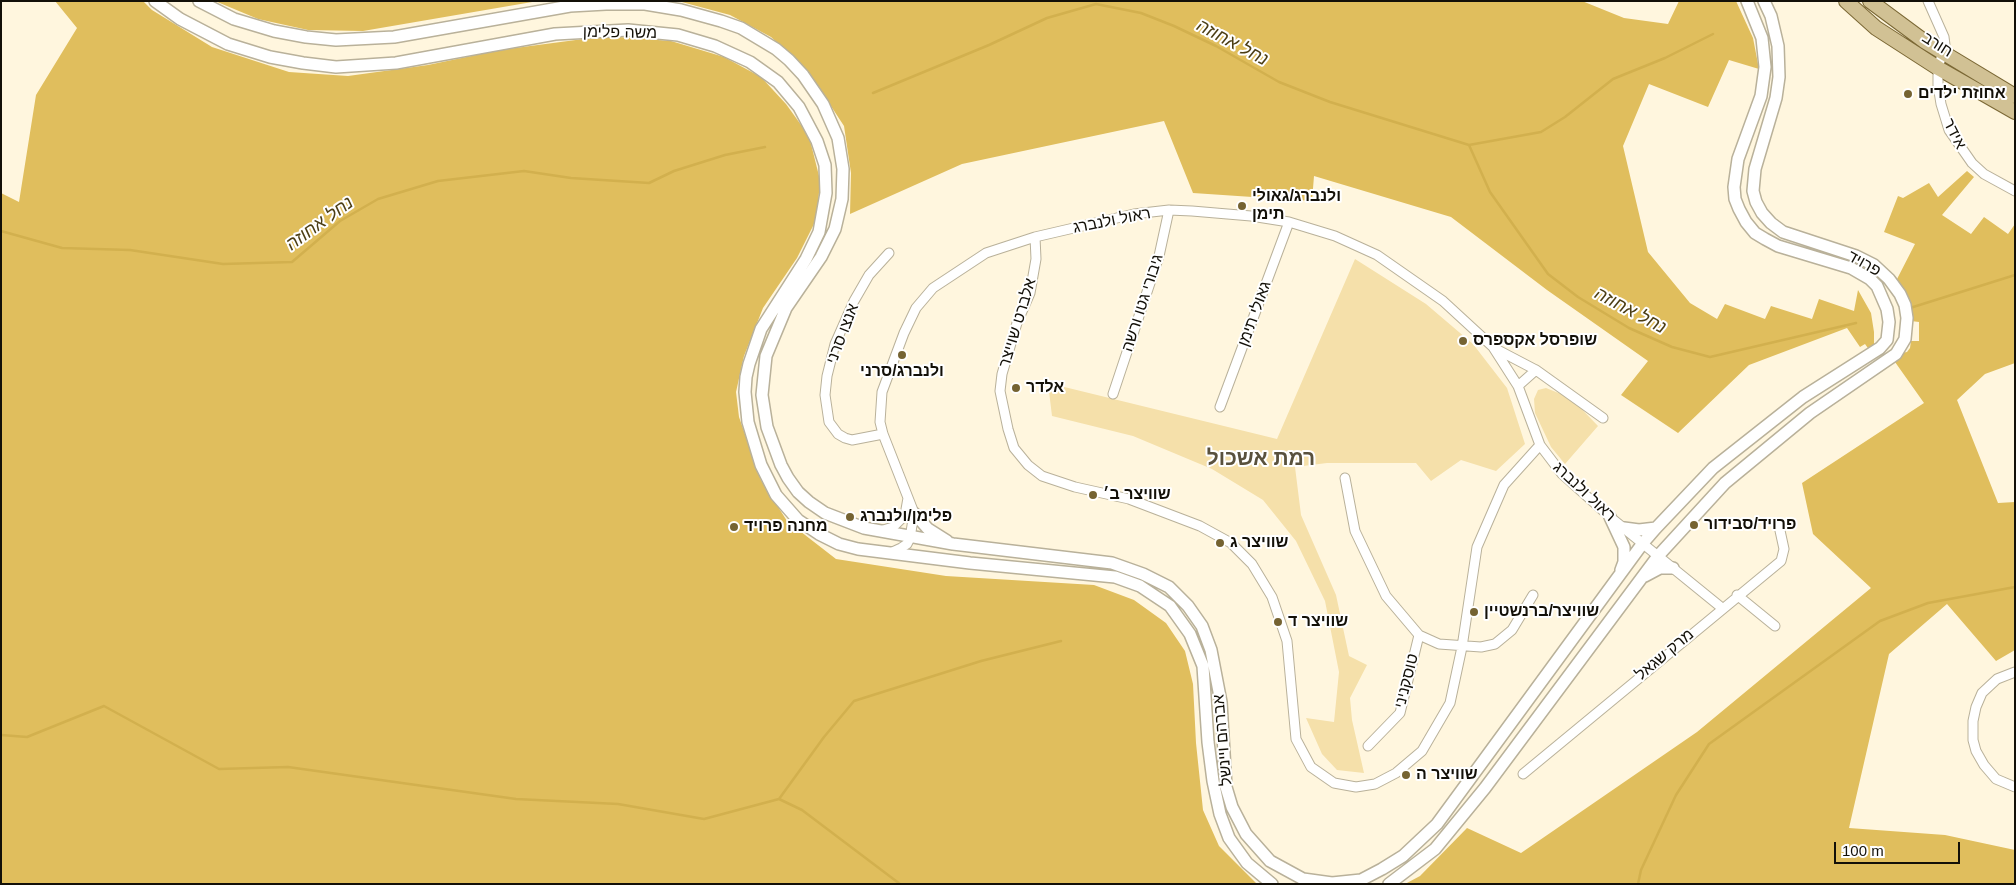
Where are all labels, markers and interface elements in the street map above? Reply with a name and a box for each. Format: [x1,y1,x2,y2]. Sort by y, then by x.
water label: נחל אחוזה [1192,15,1272,71]
street label: משה פלימן [583,23,657,43]
street label: חורב [1918,28,1956,62]
place label: אחוזת ילדים [1918,84,2006,104]
marker: אחוזת ילדים [1902,88,1914,100]
street label: אידר [1938,116,1970,152]
place label: ולנברג/גאולי תימן [1252,187,1341,225]
water label: נחל אחוזה [282,192,358,256]
marker: ולנברג/גאולי תימן [1236,200,1248,212]
street label: ראול ולנברג [1072,204,1152,238]
street label: פרויד [1844,247,1884,281]
street label: גיבורי גטו ורשה [1118,252,1168,354]
street label: אלברט שוייצר [995,276,1041,370]
street label: גאולי תימן [1234,279,1276,349]
water label: נחל אחוזה [1590,283,1670,339]
street label: אנצו סרני [823,301,863,367]
place label: שופרסל אקספרס [1473,331,1597,351]
marker: שופרסל אקספרס [1457,335,1469,347]
marker: ולנברג/סרני [896,349,908,361]
place label: ולנברג/סרני [860,362,944,382]
place label: אלדר [1026,378,1064,398]
marker: אלדר [1010,382,1022,394]
district label: רמת אשכול [1207,446,1315,472]
street label: ראול ולנברג [1549,458,1619,526]
place label: שוויצר ב׳ [1103,485,1171,505]
marker: שוויצר ב׳ [1087,489,1099,501]
place label: פלימן/ולנברג [860,507,952,527]
marker: פלימן/ולנברג [844,511,856,523]
place label: פרויד/סבידור [1704,515,1797,535]
place label: מחנה פרויד [744,517,828,537]
marker: פרויד/סבידור [1688,519,1700,531]
marker: מחנה פרויד [728,521,740,533]
place label: שוויצר ג [1230,533,1288,553]
marker: שוויצר ג [1214,537,1226,549]
place label: שוויצר/ברנשטיין [1484,602,1599,622]
marker: שוויצר/ברנשטיין [1468,606,1480,618]
place label: שוויצר ד [1288,612,1348,632]
marker: שוויצר ד [1272,616,1284,628]
street label: מרק שגאל [1632,625,1698,685]
street label: טוסקניני [1391,652,1423,710]
street label: אברהם ויינשל [1209,694,1237,786]
place label: שוויצר ה [1416,765,1478,785]
marker: שוויצר ה [1400,769,1412,781]
scale bar [1836,832,1962,864]
text: 100 m [1842,842,1884,859]

